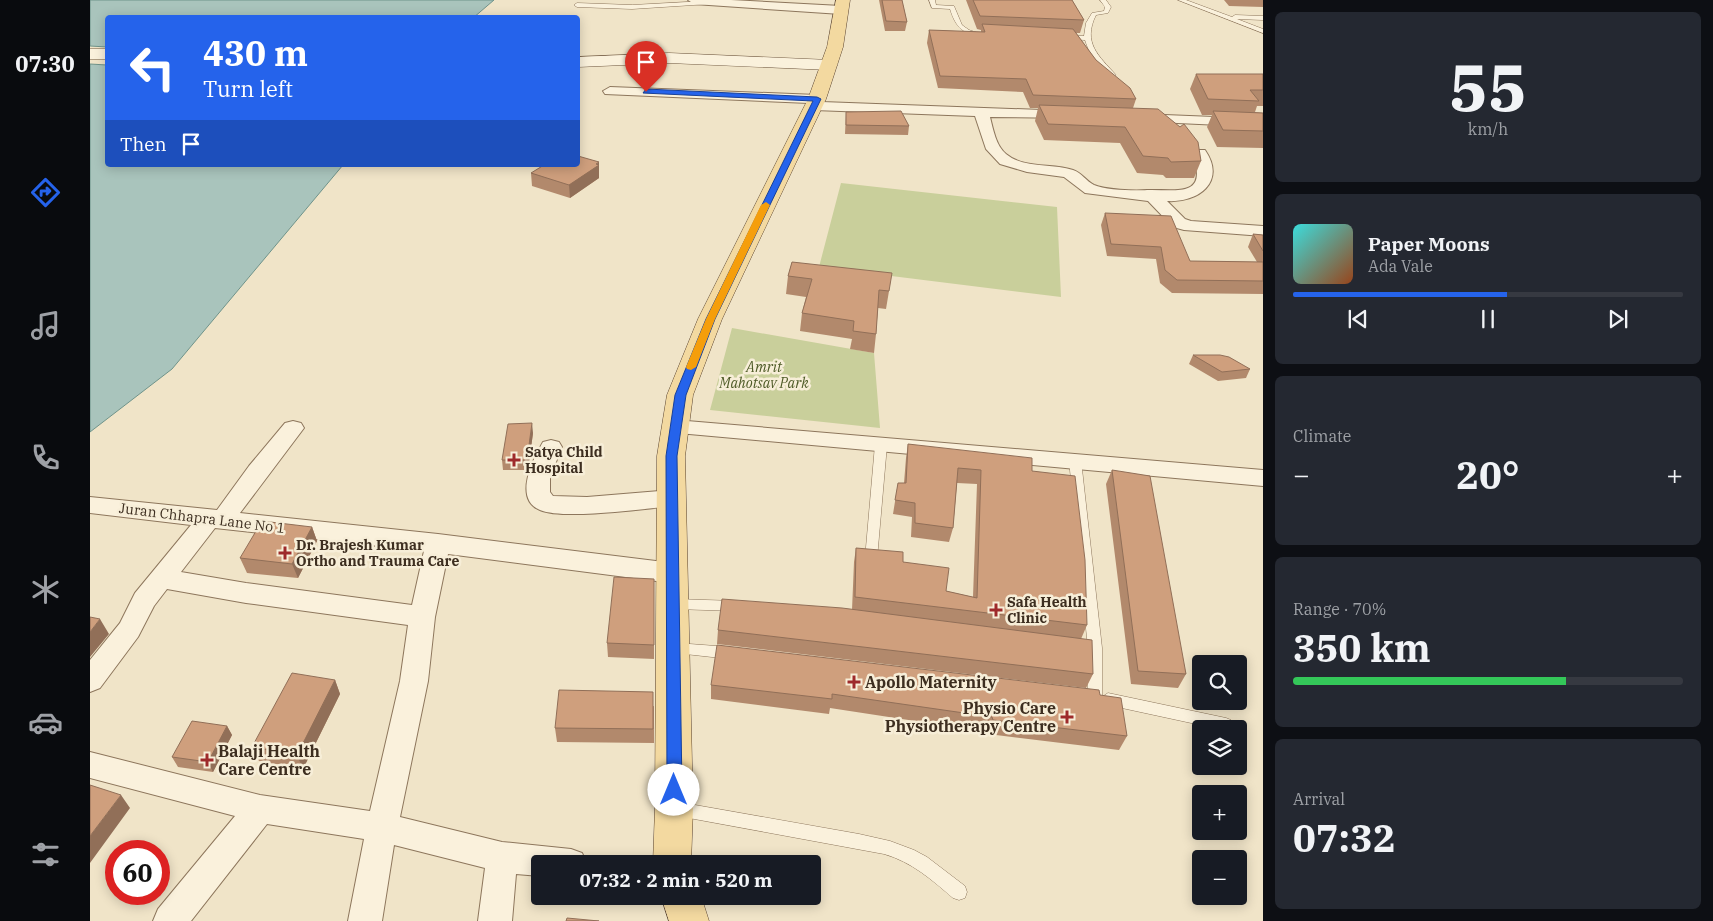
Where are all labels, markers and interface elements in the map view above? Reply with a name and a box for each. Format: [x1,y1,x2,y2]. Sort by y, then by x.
text: 430 m [203,30,308,76]
icon: left [120,35,185,100]
pin [625,41,667,92]
text: 55 [1449,44,1527,129]
icon: arrive [632,48,660,76]
text: 07:30 [15,49,75,78]
text: Turn left [203,74,293,103]
text: km/h [1468,119,1508,139]
icon: arrive [177,130,205,158]
text: Then [120,132,167,156]
icon: directions [28,175,63,210]
text: Paper Moons [1368,232,1490,256]
text: Ada Vale [1368,256,1433,276]
icon: previous [1344,305,1372,333]
icon: pause [1474,305,1502,333]
icon: next [1604,305,1632,333]
icon: music [28,308,63,343]
park label: Amrit Mahotsav Park [718,358,809,392]
text: Climate [1293,426,1351,446]
icon: phone [28,440,63,475]
place label: Satya Child Hospital [525,443,603,477]
text: 20° [1456,450,1520,499]
marker: Satya Child Hospital [507,453,521,467]
text: − [1293,456,1310,493]
text: + [1666,456,1683,493]
street label: Juran Chhapra Lane No 1 [118,499,286,537]
place label: Dr. Brajesh Kumar Ortho and Trauma Care [296,536,459,570]
marker: Dr. Brajesh Kumar Ortho and Trauma Care [278,546,292,560]
icon: climate [28,572,63,607]
place label: Safa Health Clinic [1007,593,1087,627]
text: Range · 70% [1293,599,1386,619]
marker: Safa Health Clinic [989,603,1003,617]
text: 350 km [1293,623,1431,672]
map controls [1192,655,1247,905]
button: search [1192,655,1247,710]
place label: Apollo Maternity [865,672,997,692]
marker: Apollo Maternity [847,675,861,689]
place label: Physio Care Physiotherapy Centre [885,698,1056,736]
icon: car [28,705,63,740]
marker: Physio Care Physiotherapy Centre [1060,710,1074,724]
button: layers [1192,720,1247,775]
place label: Balaji Health Care Centre [218,741,320,779]
marker: Balaji Health Care Centre [200,753,214,767]
position arrow [647,763,699,815]
button: + [1192,785,1247,840]
text: Arrival [1293,789,1345,809]
text: 07:32 [1293,813,1396,862]
icon: filters [28,837,63,872]
speed limit sign: 60 [105,840,170,905]
button: − [1192,850,1247,905]
text: 07:32 · 2 min · 520 m [580,868,772,892]

